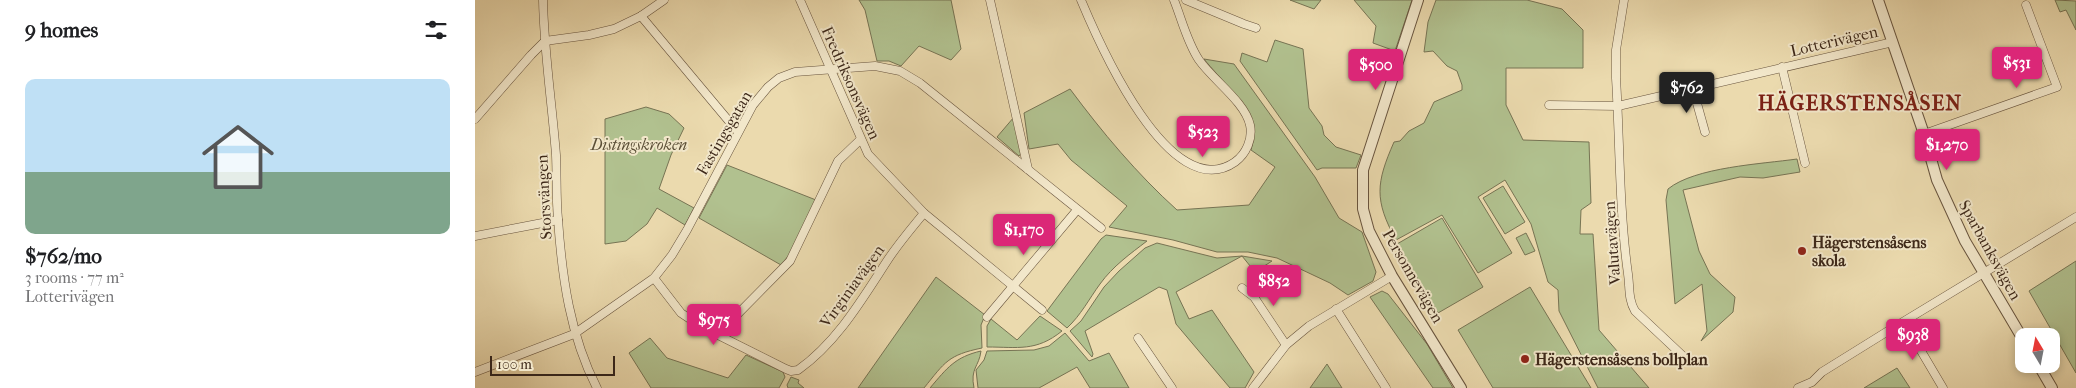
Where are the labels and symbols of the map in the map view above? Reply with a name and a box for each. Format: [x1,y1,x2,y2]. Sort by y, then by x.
street label: Lotterivägen [1788,22,1880,60]
street label: Fredriksonsvägen [818,24,885,143]
pin: $531 [1987,46,2047,89]
pin: $500 [1346,48,1406,91]
pin: $762 [1657,72,1717,114]
street label: Fastingsgatan [692,87,756,179]
district label: HÄGERSTENSÅSEN [1758,90,1962,115]
pin: $523 [1173,116,1233,158]
pin: $1,270 [1906,128,1988,171]
park label: Distingskroken [590,135,687,154]
street label: Storsvängen [532,153,556,240]
street label: Sparbanksvägen [1955,197,2026,304]
street label: Valutavägen [1600,200,1624,287]
pin: $1,170 [983,214,1065,256]
street label: Personnevägen [1378,226,1448,327]
place label: Hägerstensåsens skola [1812,233,1927,270]
street label: Virginiavägen [815,240,889,332]
marker: Hägerstensåsens skola [1796,245,1808,257]
pin: $852 [1244,264,1304,307]
pin: $975 [684,304,744,346]
pin: $938 [1883,318,1943,361]
north arrow [2015,328,2060,372]
place label: Hägerstensåsens bollplan [1535,350,1708,370]
scale bar [490,353,615,376]
marker: Hägerstensåsens bollplan [1519,353,1531,365]

